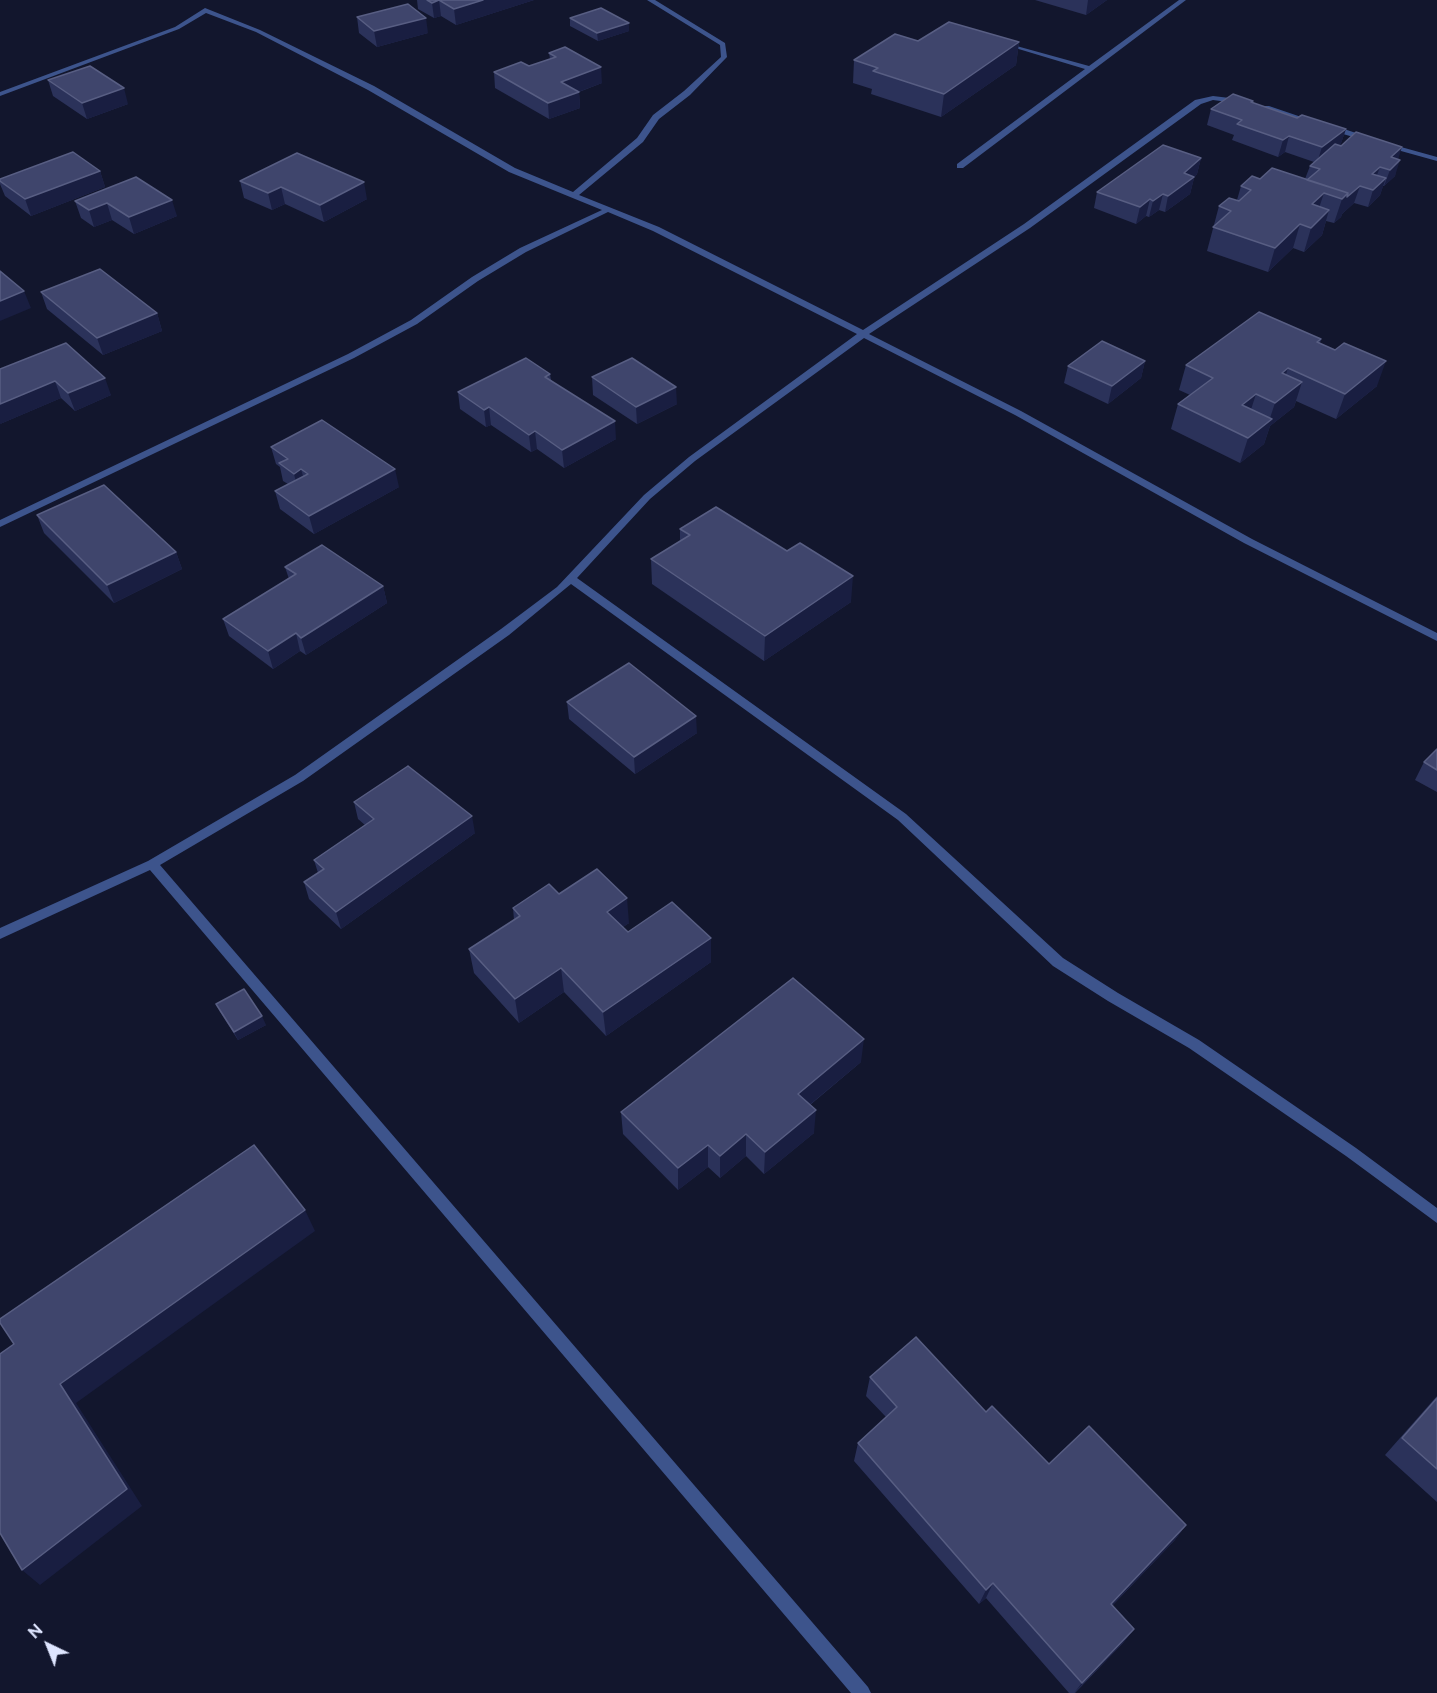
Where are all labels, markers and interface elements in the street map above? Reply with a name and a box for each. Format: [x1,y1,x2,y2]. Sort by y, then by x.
north arrow [18,1615,78,1675]
text: N [24,1620,46,1643]

